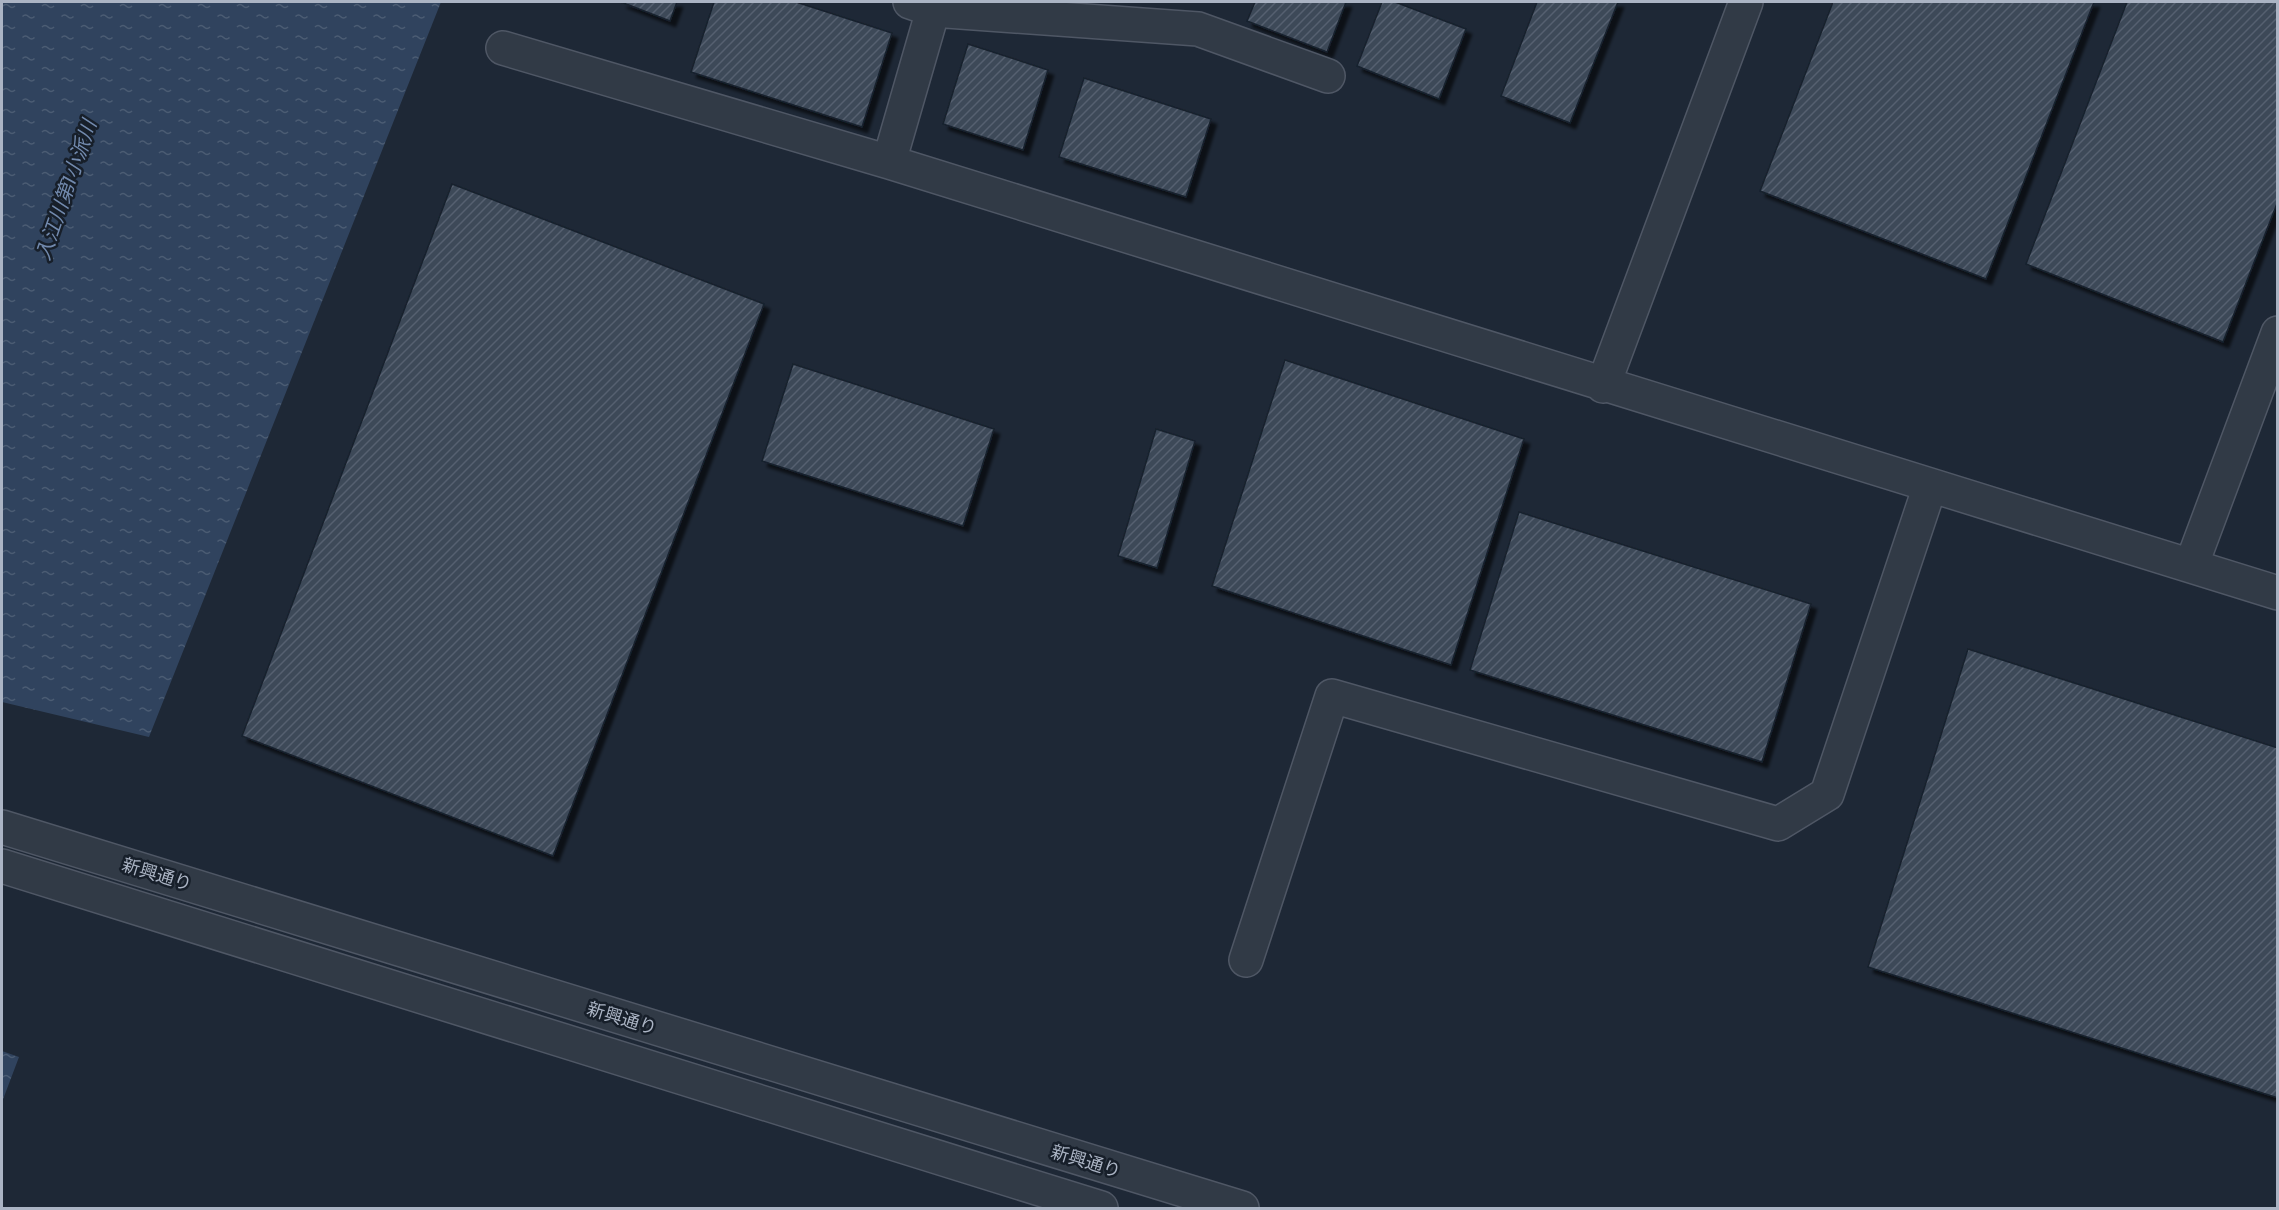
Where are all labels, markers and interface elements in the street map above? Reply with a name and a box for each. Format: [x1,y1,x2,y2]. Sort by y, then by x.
water label: 入江川第1小派川 [29,114,104,264]
street label: 新興通り [119,852,195,896]
street label: 新興通り [584,996,660,1040]
street label: 新興通り [1048,1139,1124,1183]

